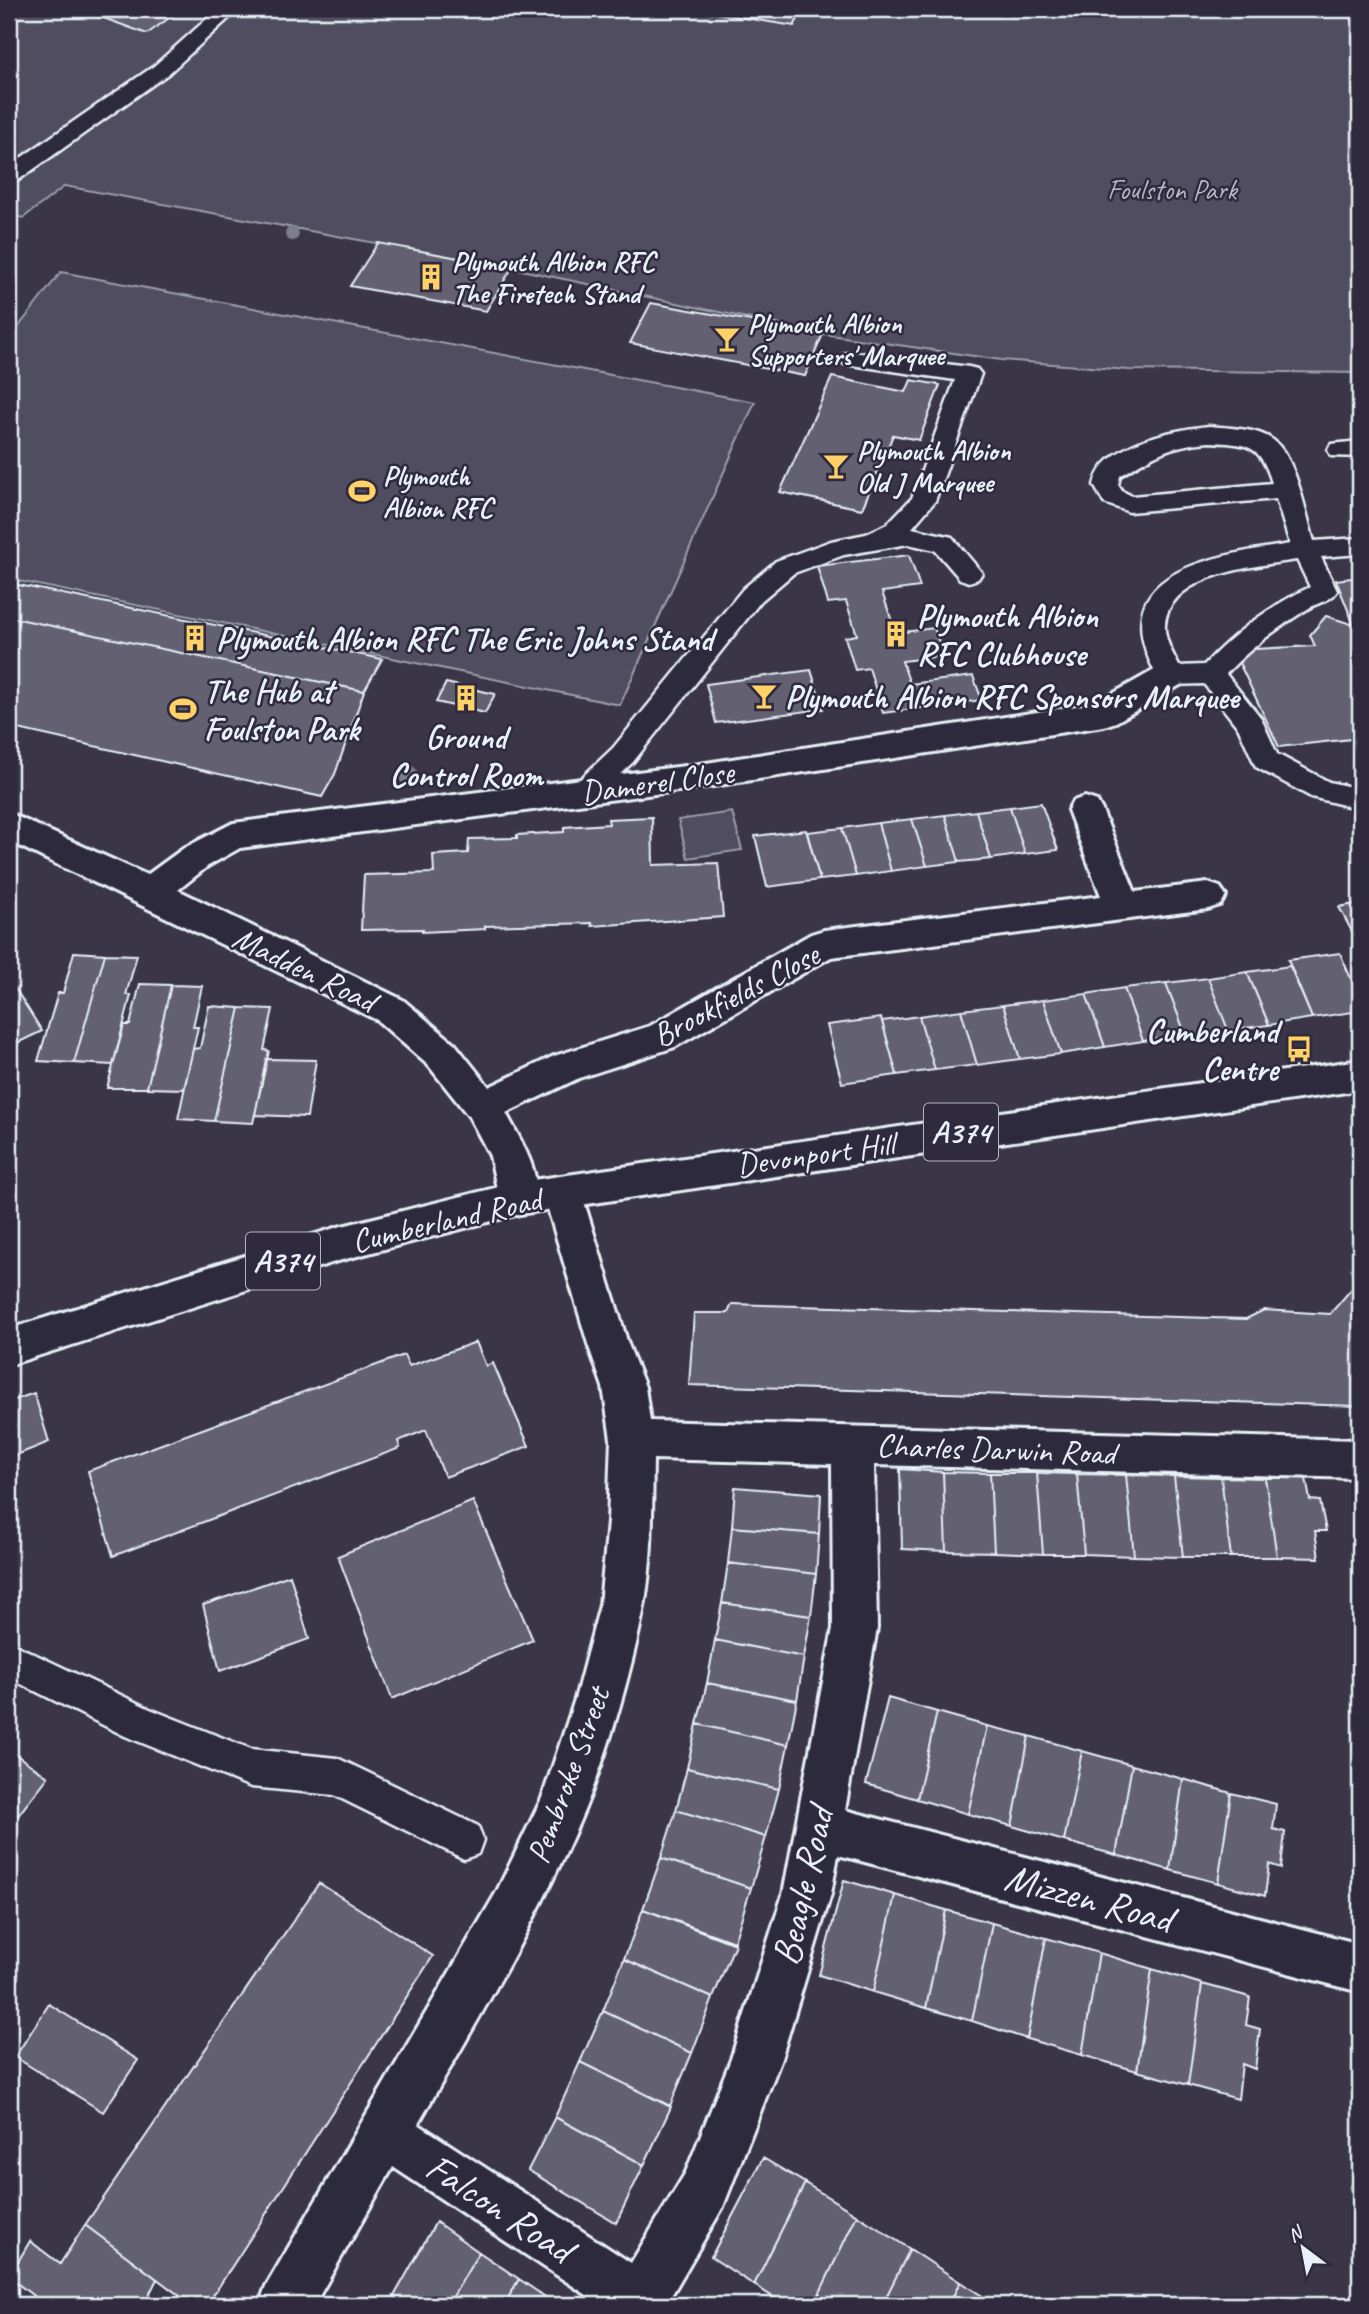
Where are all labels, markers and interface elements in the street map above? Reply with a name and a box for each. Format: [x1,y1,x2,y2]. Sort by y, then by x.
park label: Foulston Park [1107,172,1239,207]
place label: Plymouth Albion RFC The Firetech Stand [452,244,659,311]
building icon: Plymouth Albion RFC The Firetech Stand [416,262,446,292]
place label: Plymouth Albion Supporters' Marquee [748,306,947,373]
bar icon: Plymouth Albion Supporters' Marquee [712,324,742,354]
place label: Plymouth Albion Old J Marquee [857,433,1012,500]
bar icon: Plymouth Albion Old J Marquee [821,451,851,481]
place label: Plymouth Albion RFC [383,458,497,525]
sports icon: Plymouth Albion RFC [347,476,377,506]
place label: Plymouth Albion RFC Clubhouse [917,595,1099,675]
place label: Plymouth Albion RFC The Eric Johns Stand [216,618,718,660]
building icon: Plymouth Albion RFC Clubhouse [881,619,911,649]
building icon: Plymouth Albion RFC The Eric Johns Stand [180,623,210,653]
place label: The Hub at Foulston Park [204,670,362,750]
place label: Plymouth Albion RFC Sponsors Marquee [785,676,1242,718]
bar icon: Plymouth Albion RFC Sponsors Marquee [749,681,779,711]
building icon: Ground Control Room [451,683,481,713]
sports icon: The Hub at Foulston Park [168,694,198,724]
place label: Ground Control Room [389,716,544,796]
street label: Damerel Close [578,750,738,813]
street label: Madden Road [226,916,388,1024]
street label: Brookfields Close [645,932,828,1056]
place label: Cumberland Centre [1146,1010,1284,1090]
bus stop icon: Cumberland Centre [1284,1034,1314,1064]
road number: A374 [924,1104,998,1161]
street label: Devonport Hill [734,1121,902,1186]
street label: Cumberland Road [347,1177,550,1262]
road number: A374 [246,1232,320,1290]
street label: Charles Darwin Road [876,1424,1121,1474]
street label: Pembroke Street [517,1679,620,1869]
street label: Beagle Road [761,1797,847,1970]
street label: Mizzen Road [1000,1852,1184,1946]
street label: Falcon Road [416,2142,588,2277]
north arrow [1268,2212,1338,2282]
text: N [1283,2219,1309,2248]

